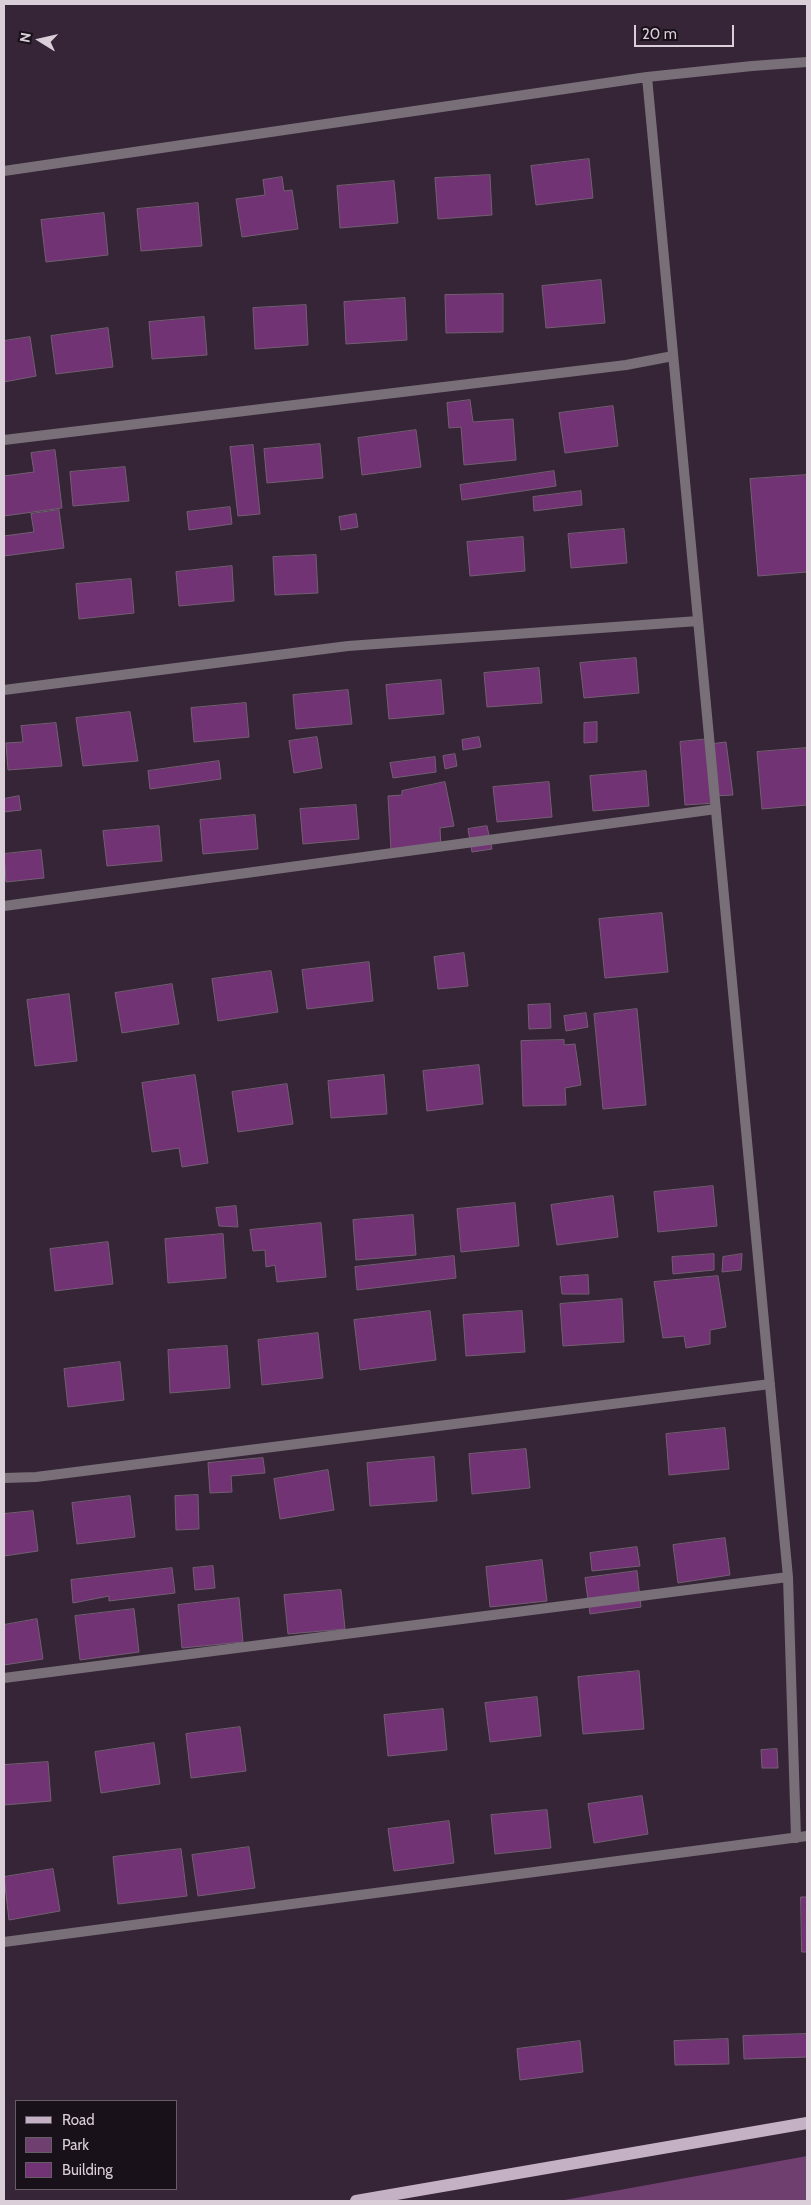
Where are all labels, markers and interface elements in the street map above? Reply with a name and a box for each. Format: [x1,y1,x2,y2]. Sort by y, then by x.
north arrow [15,15,65,65]
scale bar [636,15,736,47]
text: 20 m [642,25,677,43]
text: N [16,31,35,44]
legend [15,2100,178,2190]
text: Road [62,2111,95,2129]
text: Park [62,2136,89,2154]
text: Building [62,2161,113,2179]

